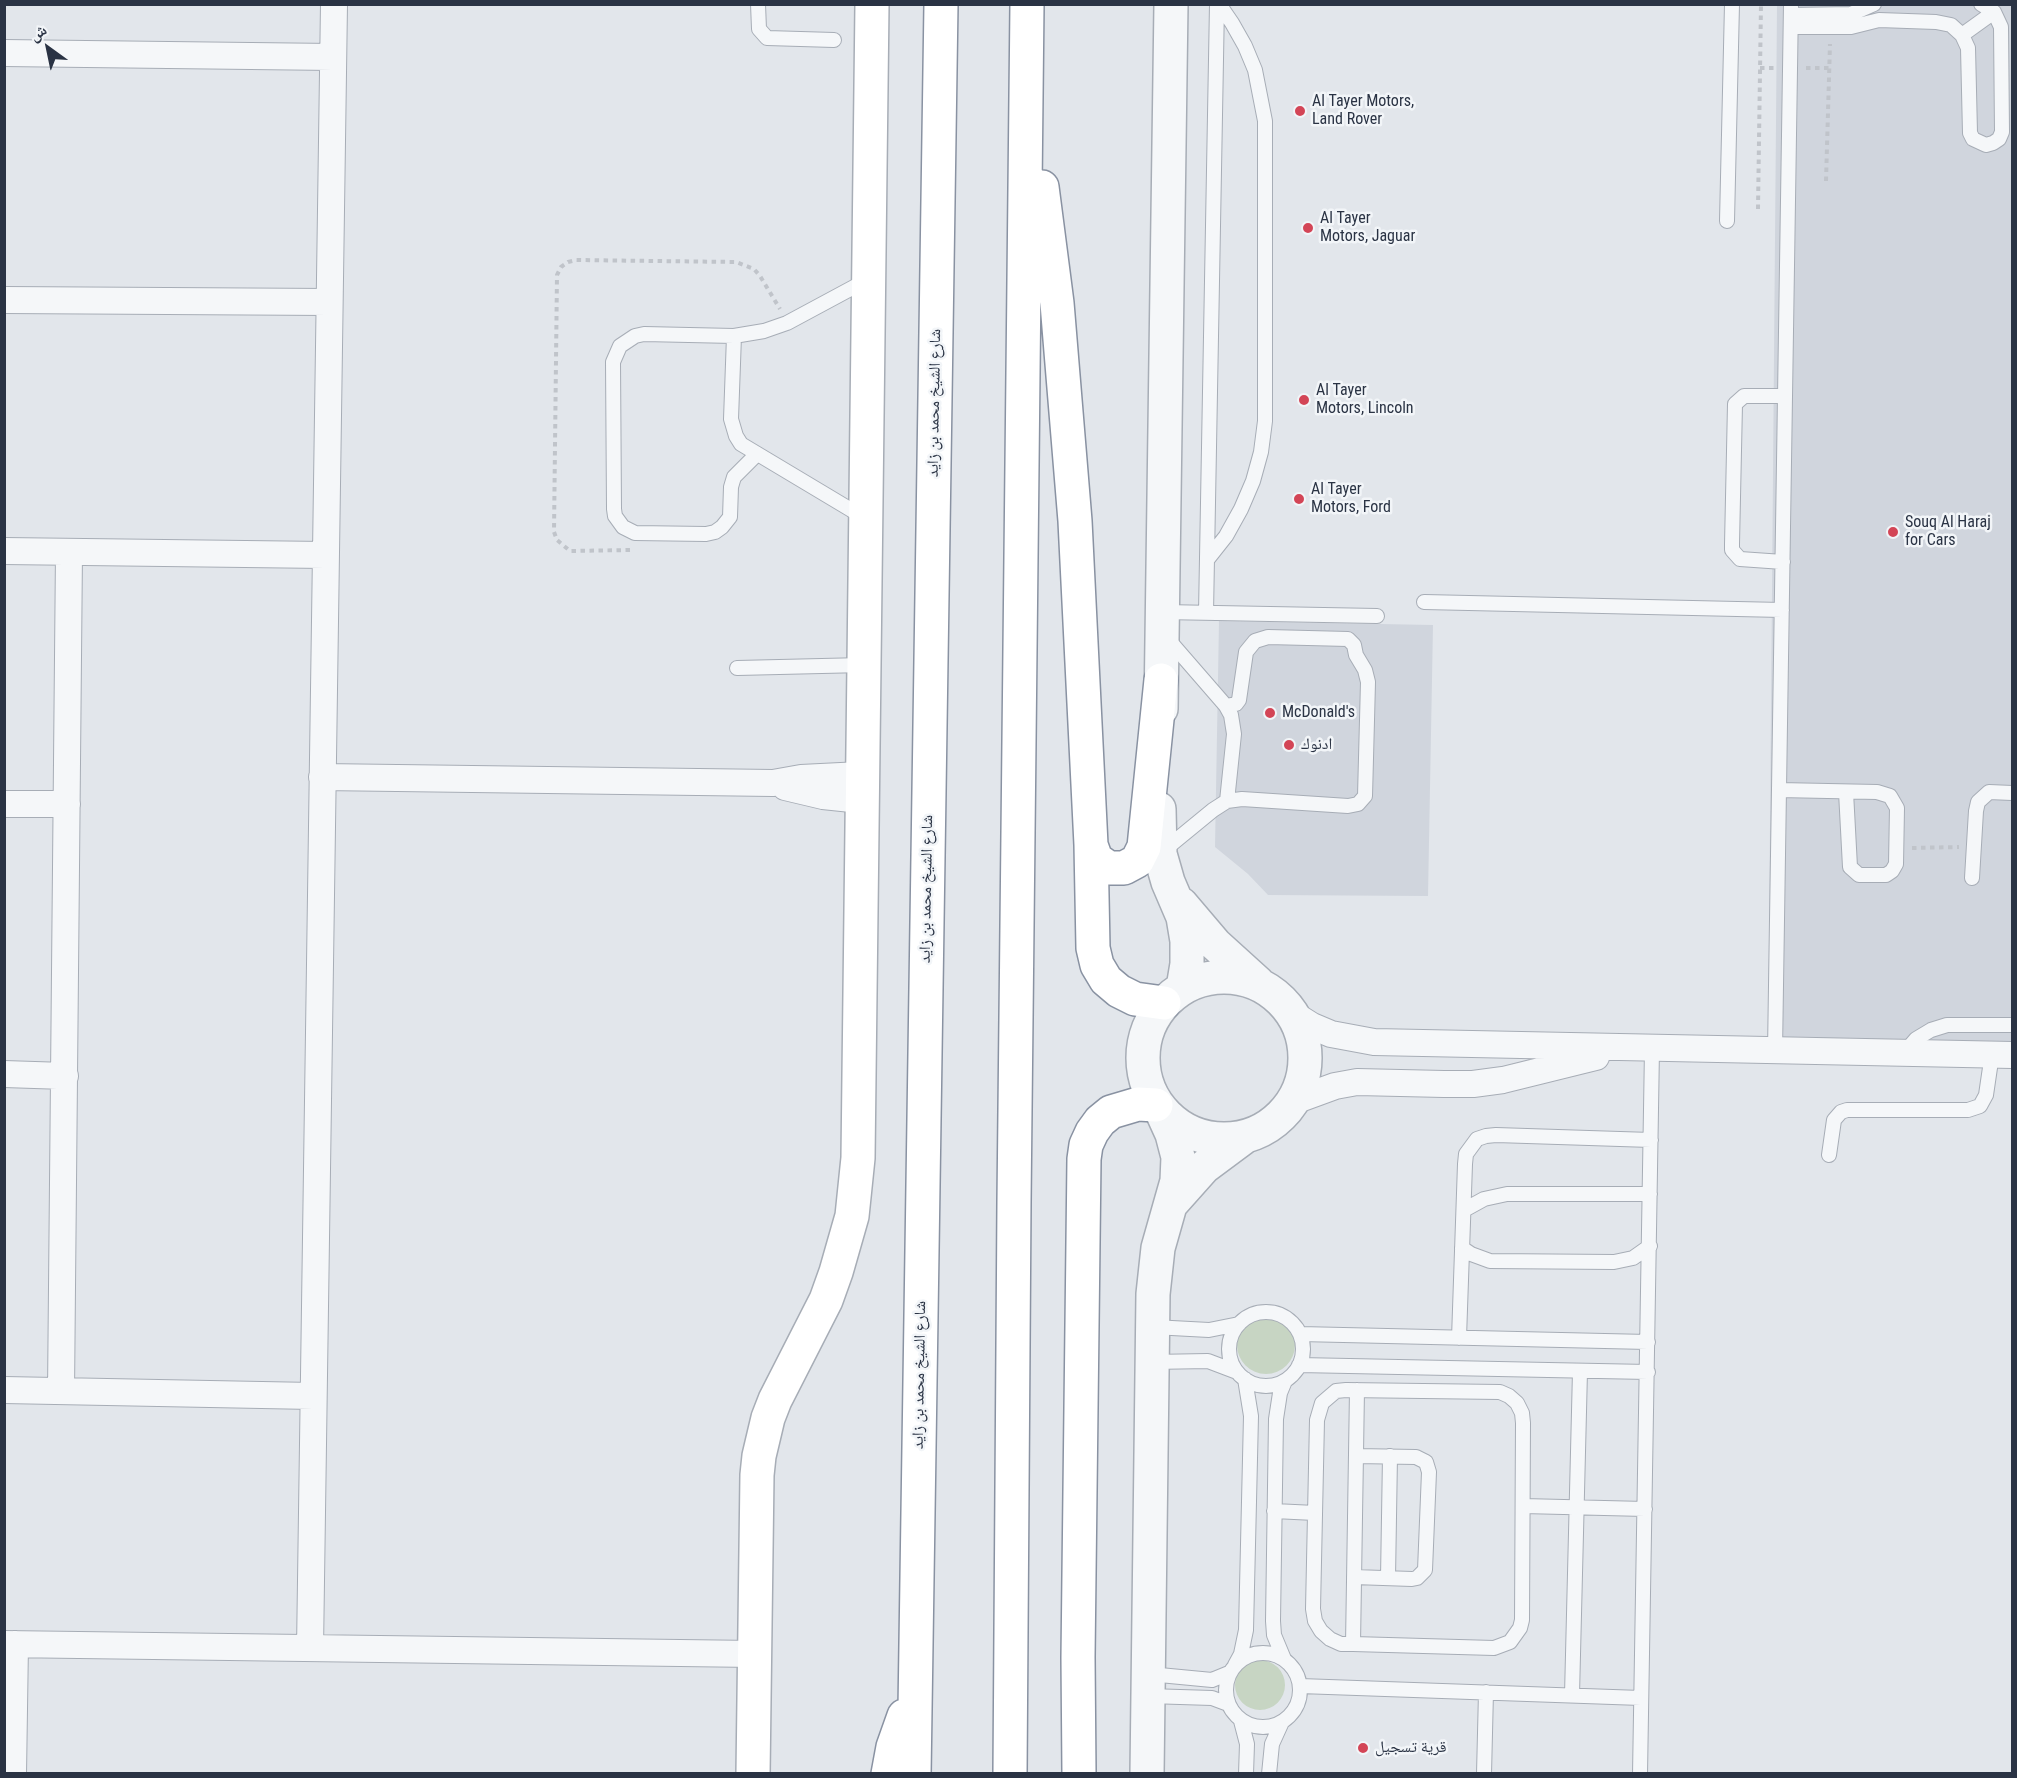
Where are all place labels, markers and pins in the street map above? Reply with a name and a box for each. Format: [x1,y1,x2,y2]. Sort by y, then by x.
place label: Al Tayer Motors, Land Rover [1312,92,1414,130]
marker: Al Tayer Motors, Land Rover [1293,104,1307,118]
place label: Al Tayer Motors, Jaguar [1320,209,1415,247]
marker: Al Tayer Motors, Jaguar [1301,221,1315,235]
place label: Al Tayer Motors, Lincoln [1316,381,1414,419]
marker: Al Tayer Motors, Lincoln [1297,393,1311,407]
place label: Al Tayer Motors, Ford [1311,480,1391,518]
marker: Al Tayer Motors, Ford [1292,492,1306,506]
place label: Souq Al Haraj for Cars [1905,513,1991,551]
marker: Souq Al Haraj for Cars [1886,525,1900,539]
place label: McDonald's [1282,703,1355,723]
marker: McDonald's [1263,706,1277,720]
place label: ادنوك [1301,735,1332,755]
marker: ادنوك [1282,738,1296,752]
place label: قرية تسجيل [1375,1738,1447,1758]
marker: قرية تسجيل [1356,1741,1370,1755]

